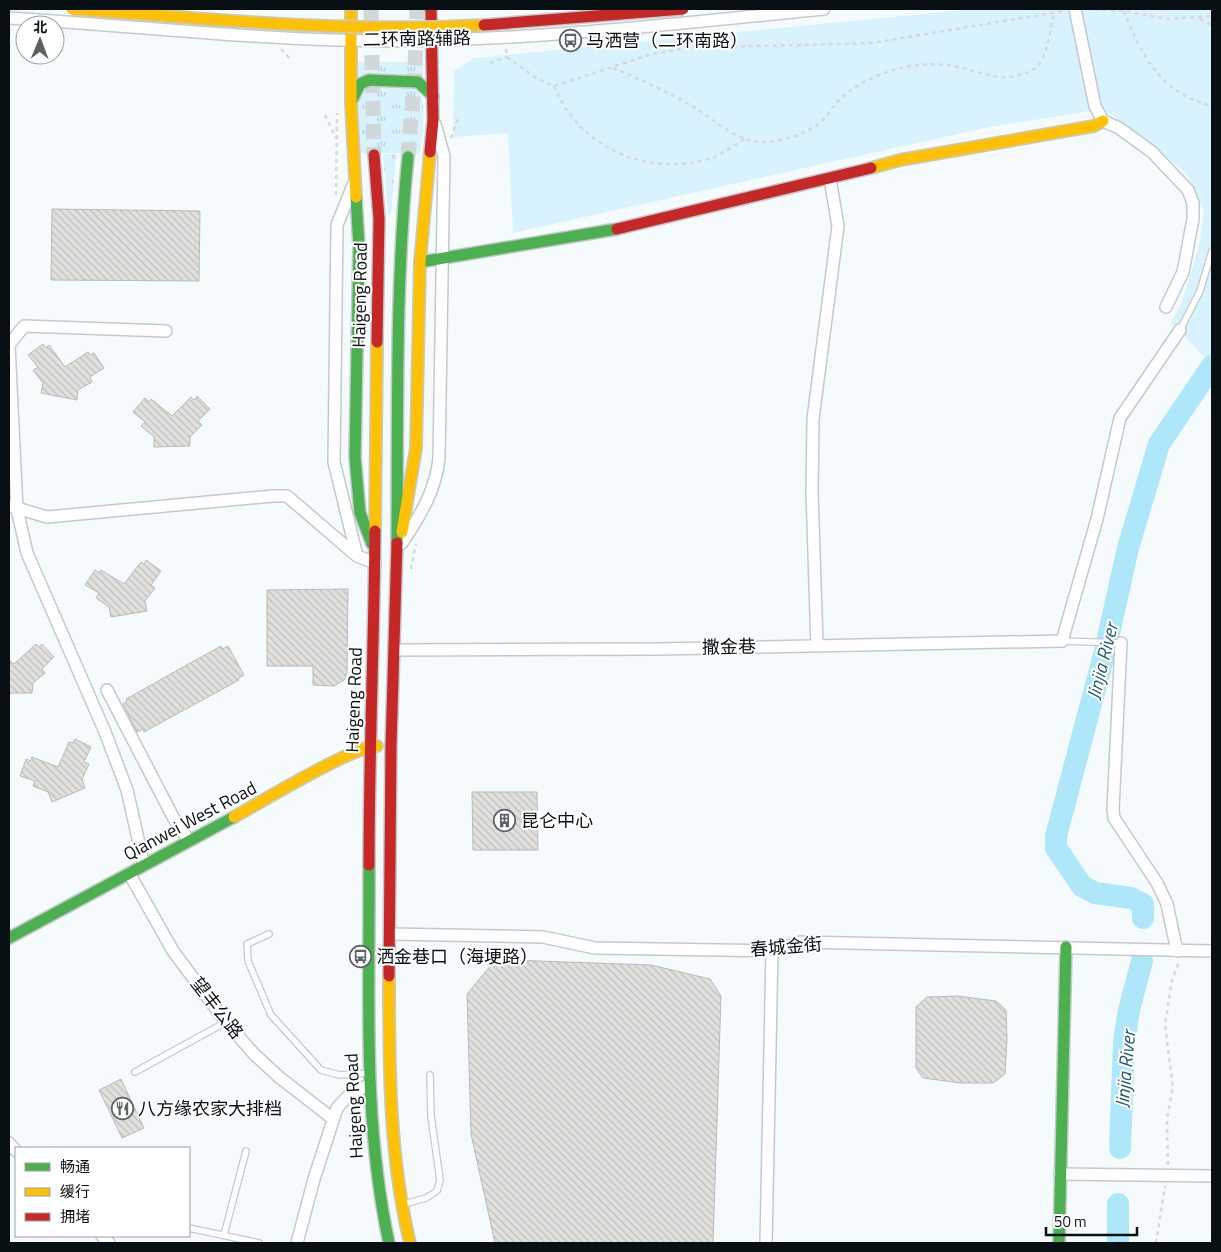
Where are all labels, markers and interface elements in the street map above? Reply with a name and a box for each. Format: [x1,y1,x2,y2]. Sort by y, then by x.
north arrow [15,15,65,65]
text: 北 [33,16,47,37]
street label: 二环南路辅路 [363,24,471,53]
place label: 马洒营（二环南路） [586,27,748,54]
bus stop icon: 马洒营（二环南路） [558,29,582,53]
street label: Haigeng Road [345,242,374,348]
water label: Jinjia River [1078,618,1125,702]
street label: 撒金巷 [702,633,756,660]
street label: Haigeng Road [338,647,369,753]
street label: Qianwei West Road [118,774,261,867]
place label: 昆仑中心 [521,807,593,834]
building icon: 昆仑中心 [493,809,517,833]
street label: 春城金街 [749,930,823,963]
place label: 洒金巷口（海埂路） [376,943,538,970]
bus stop icon: 洒金巷口（海埂路） [348,945,372,969]
street label: 望丰公路 [185,971,250,1044]
water label: Jinjia River [1107,1027,1143,1109]
street label: Haigeng Road [337,1053,370,1159]
place label: 八方缘农家大排档 [138,1095,282,1122]
restaurant icon: 八方缘农家大排档 [110,1097,134,1121]
legend [15,1147,190,1237]
text: 畅通 [60,1155,90,1178]
text: 缓行 [60,1180,90,1203]
scale bar [1046,1204,1137,1236]
text: 拥堵 [60,1205,90,1228]
text: 50 m [1054,1210,1087,1233]

